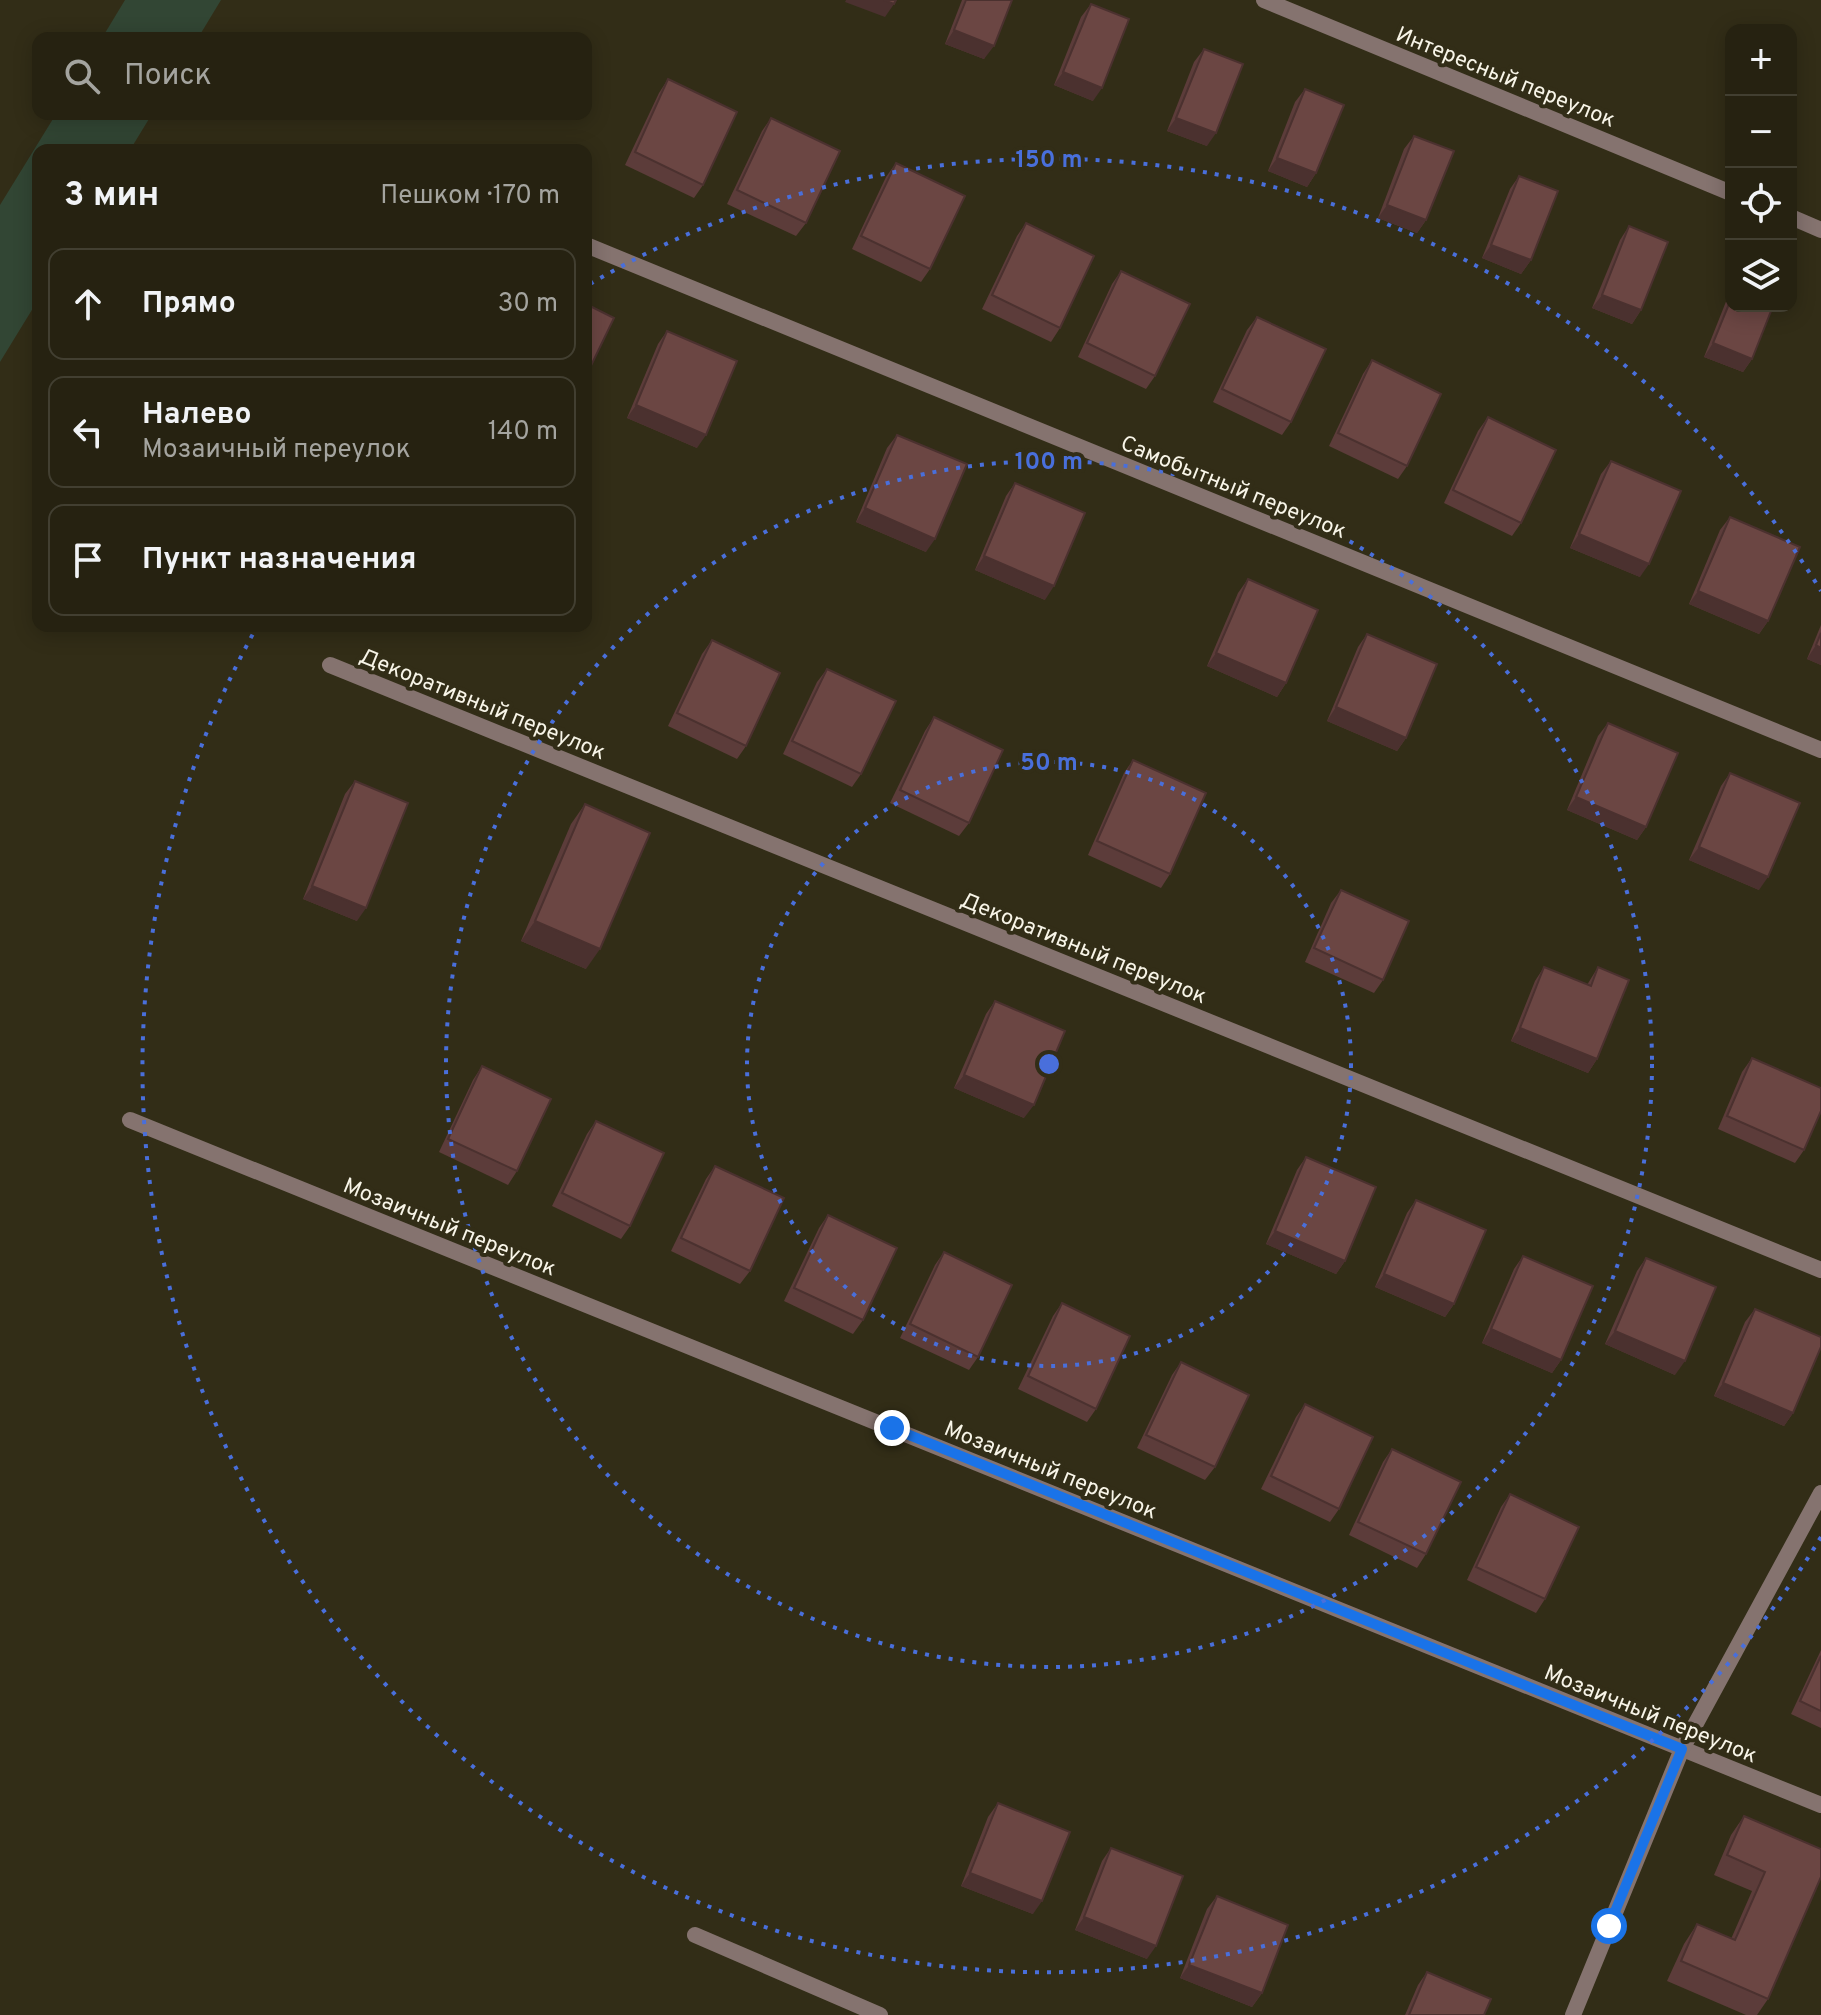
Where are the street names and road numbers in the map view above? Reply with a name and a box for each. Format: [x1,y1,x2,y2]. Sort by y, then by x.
street label: Интересный переулок [1391,22,1619,135]
street label: Самобытный переулок [1116,431,1350,546]
street label: Декоративный переулок [355,644,609,767]
street label: Декоративный переулок [956,888,1210,1011]
street label: Мозаичный переулок [339,1173,559,1283]
street label: Мозаичный переулок [940,1416,1160,1526]
street label: Мозаичный переулок [1540,1660,1760,1770]

